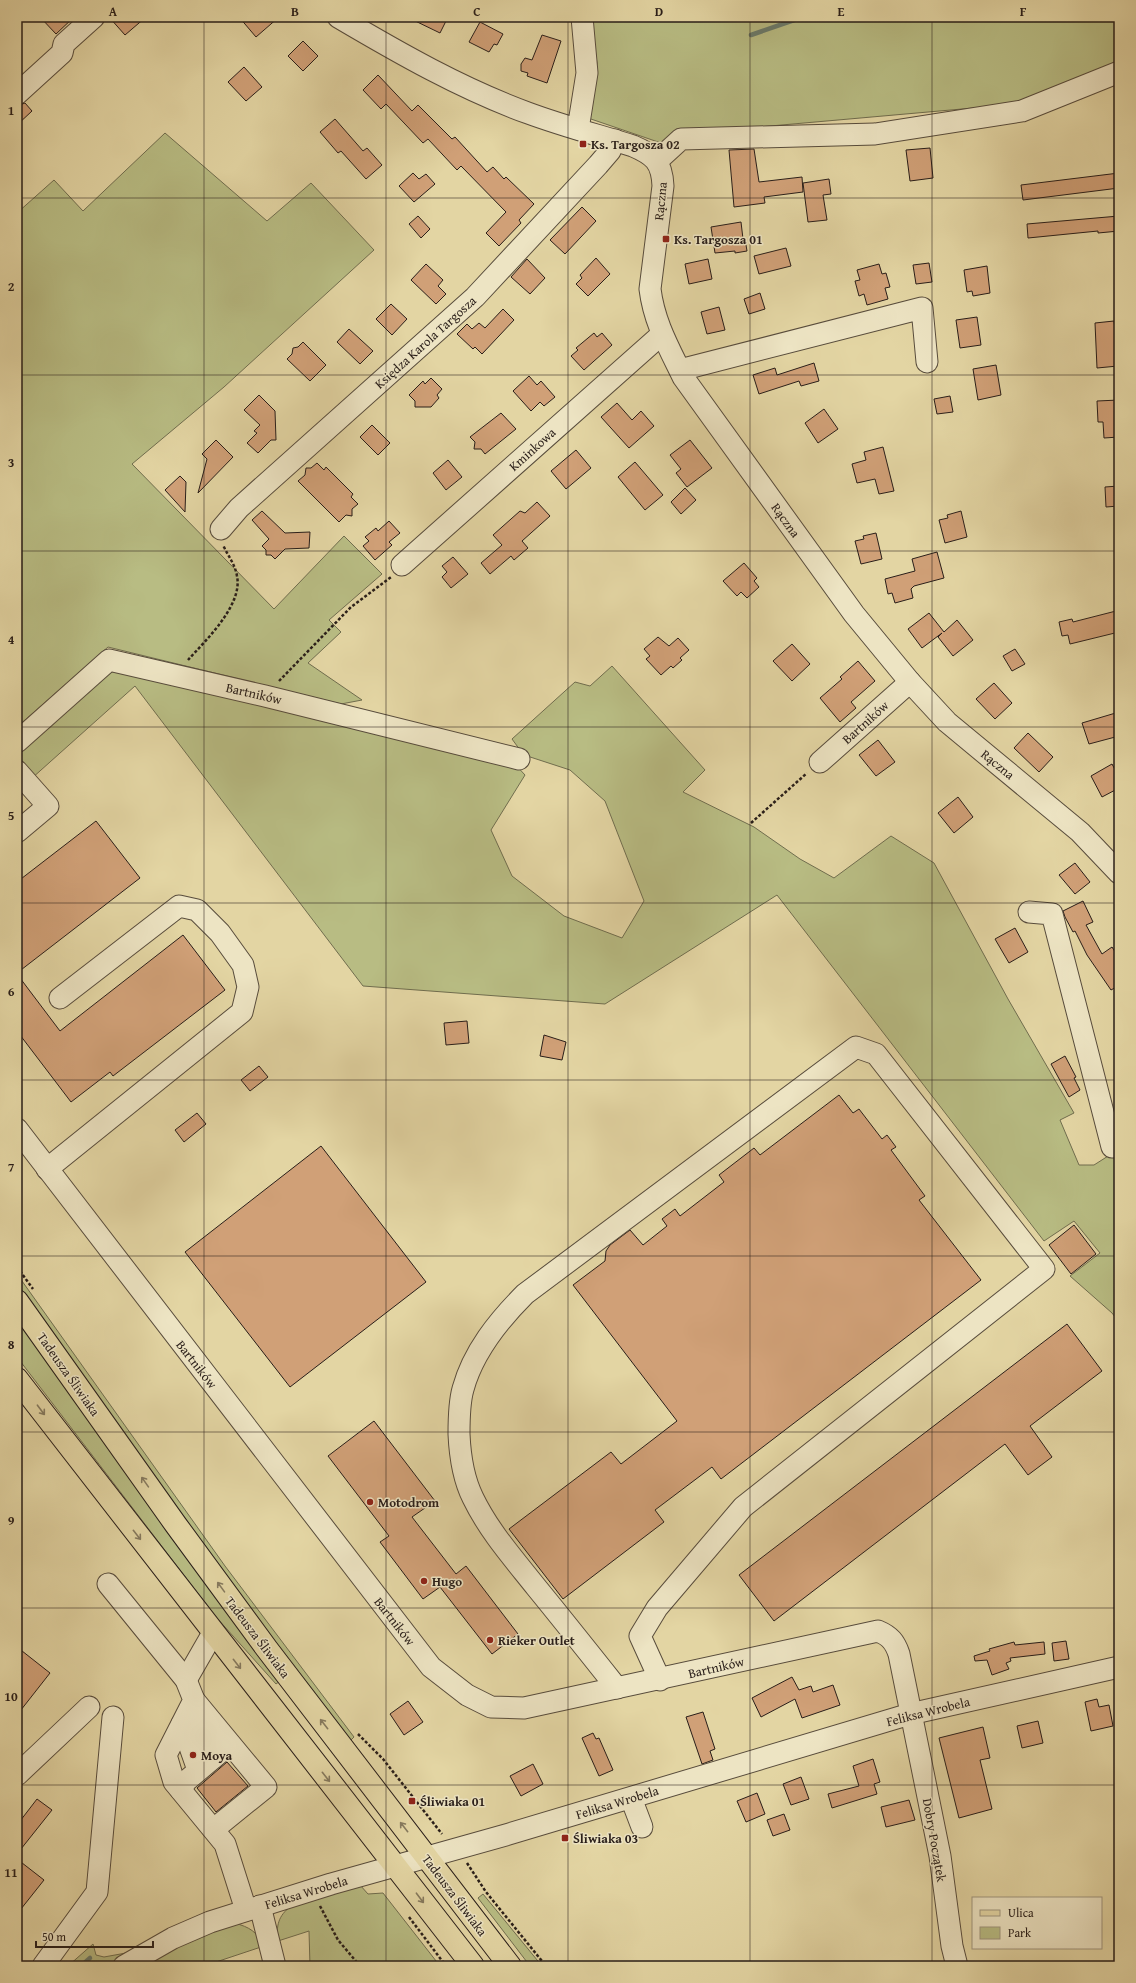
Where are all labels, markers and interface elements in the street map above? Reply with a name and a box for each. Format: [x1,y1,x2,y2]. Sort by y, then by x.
text: A [109,2,118,21]
text: B [291,2,299,21]
text: C [473,2,481,21]
text: D [655,2,663,21]
text: E [838,2,845,21]
text: F [1020,2,1027,21]
text: 1 [8,101,14,120]
place label: Ks. Targosza 02 [591,135,680,154]
marker: Ks. Targosza 02 [578,139,588,149]
street label: Rączna [649,180,672,221]
place label: Ks. Targosza 01 [674,230,763,249]
marker: Ks. Targosza 01 [661,234,671,244]
text: 2 [8,277,15,296]
street label: Księdza Karola Targosza [370,291,481,393]
street label: Kminkowa [505,423,561,476]
text: 3 [8,453,14,472]
street label: Rączna [767,499,805,542]
text: 4 [8,630,15,649]
street label: Bartników [224,678,284,709]
street label: Bartników [838,696,893,748]
street label: Rączna [977,745,1019,784]
text: 5 [8,806,15,825]
text: 6 [8,982,15,1001]
text: 7 [8,1158,15,1177]
street label: Tadeusza Śliwiaka [33,1329,105,1421]
text: 8 [8,1335,15,1354]
street label: Bartników [172,1336,222,1393]
one-way arrow [36,1404,45,1415]
one-way arrow [141,1476,149,1487]
place label: Motodrom [378,1493,440,1512]
marker: Motodrom [365,1497,375,1507]
text: 9 [8,1511,15,1530]
one-way arrow [133,1529,141,1540]
place label: Hugo [432,1572,462,1591]
marker: Hugo [419,1576,429,1586]
one-way arrow [217,1582,225,1593]
street label: Tadeusza Śliwiaka [220,1592,295,1683]
street label: Bartników [370,1593,420,1650]
place label: Rieker Outlet [498,1631,575,1650]
marker: Rieker Outlet [485,1635,495,1645]
street label: Bartników [686,1652,747,1683]
one-way arrow [233,1658,241,1669]
text: 10 [4,1687,18,1706]
street label: Feliksa Wrobela [884,1692,973,1731]
one-way arrow [320,1719,329,1730]
place label: Moya [201,1746,233,1765]
marker: Moya [188,1750,198,1760]
one-way arrow [322,1771,331,1782]
street label: Feliksa Wrobela [573,1781,662,1824]
place label: Śliwiaka 01 [420,1792,485,1811]
marker: Śliwiaka 01 [407,1796,417,1806]
street label: Dobry Początek [918,1797,951,1884]
one-way arrow [399,1822,408,1833]
place label: Śliwiaka 03 [573,1829,638,1848]
marker: Śliwiaka 03 [560,1833,570,1843]
street label: Tadeusza Śliwiaka [417,1850,492,1941]
text: 11 [4,1863,18,1882]
street label: Feliksa Wrobela [262,1871,351,1914]
one-way arrow [415,1892,424,1903]
legend [972,1897,1102,1949]
text: Ulica [1008,1904,1034,1921]
scale bar [36,1923,153,1949]
text: Park [1008,1924,1032,1941]
text: 50 m [42,1928,66,1945]

